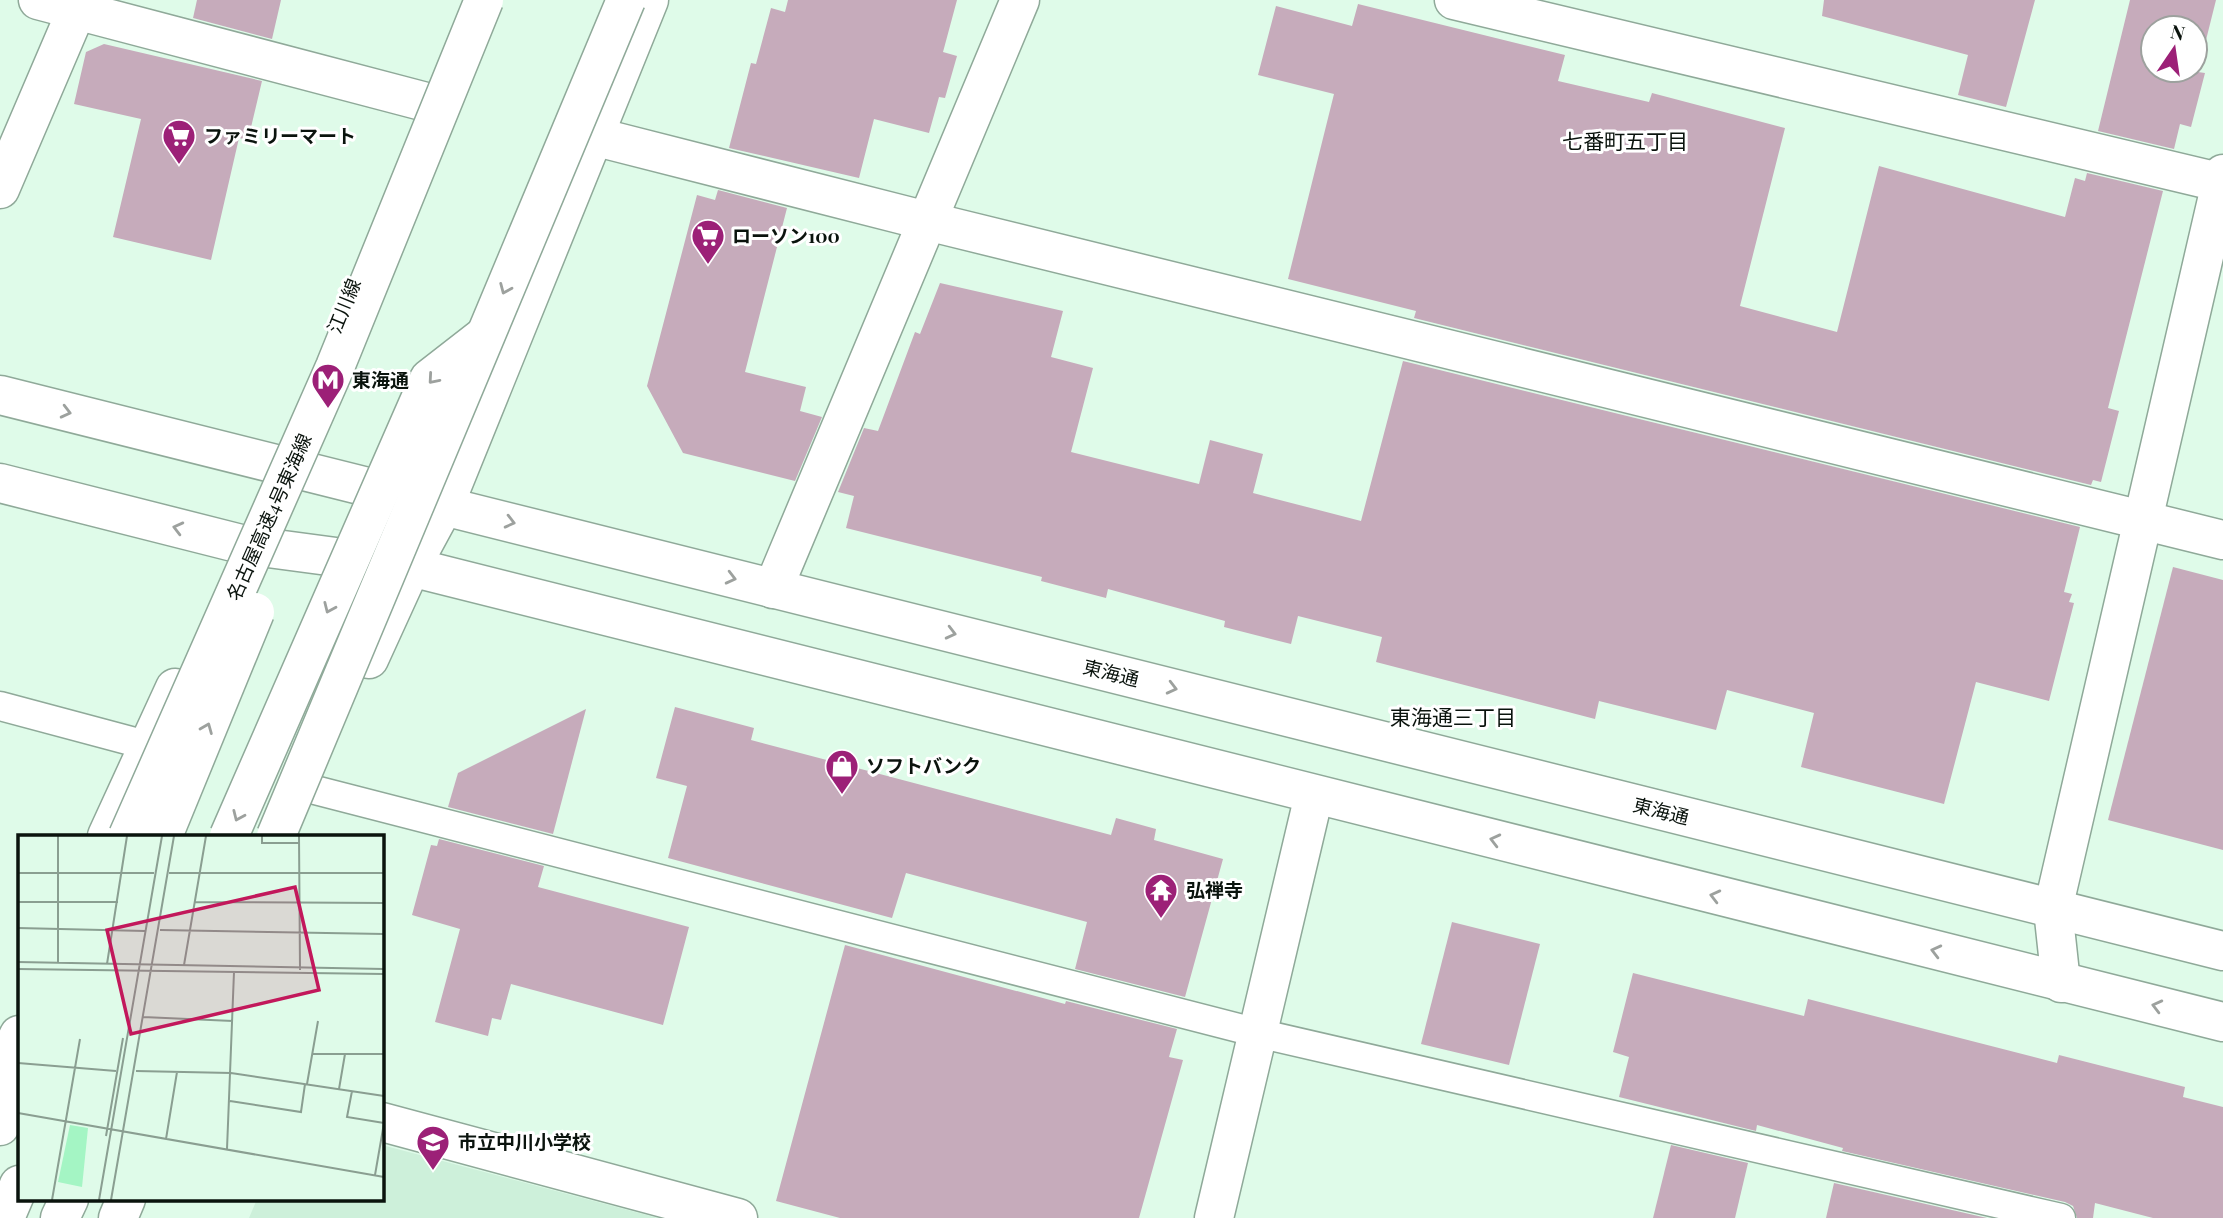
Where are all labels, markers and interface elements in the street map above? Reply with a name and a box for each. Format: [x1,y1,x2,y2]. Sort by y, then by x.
north arrow [2139,14,2209,84]
text: N [2168,17,2188,46]
supermarket icon: ファミリーマート [160,117,198,166]
place label: ファミリーマート [204,122,356,148]
district label: 七番町五丁目 [1562,126,1688,154]
supermarket icon: ローソン100 [689,217,727,266]
place label: ローソン100 [732,222,840,248]
street label: 江川線 [320,274,366,337]
one-way arrow [499,282,513,294]
metro station icon: 東海通 [309,361,347,410]
place label: 東海通 [352,366,409,392]
one-way arrow [429,371,441,384]
one-way arrow [60,404,72,418]
street label: 名古屋高速4号東海線 [220,429,317,604]
one-way arrow [504,514,516,528]
one-way arrow [173,522,185,536]
one-way arrow [725,570,737,584]
one-way arrow [323,600,337,613]
one-way arrow [945,625,957,639]
street label: 東海通 [1080,653,1142,692]
one-way arrow [1166,680,1178,695]
district label: 東海通三丁目 [1390,702,1516,730]
one-way arrow [199,723,213,735]
shop icon: ソフトバンク [823,747,861,796]
place label: ソフトバンク [866,752,981,778]
street label: 東海通 [1630,791,1692,830]
one-way arrow [232,809,246,821]
one-way arrow [1489,834,1501,848]
inset map [18,835,383,1200]
temple icon: 弘禅寺 [1142,871,1180,920]
place label: 弘禅寺 [1186,876,1243,902]
one-way arrow [1709,890,1721,904]
one-way arrow [1930,945,1942,959]
one-way arrow [2151,1000,2163,1014]
school or university icon: 市立中川小学校 [414,1123,452,1172]
place label: 市立中川小学校 [458,1128,591,1154]

